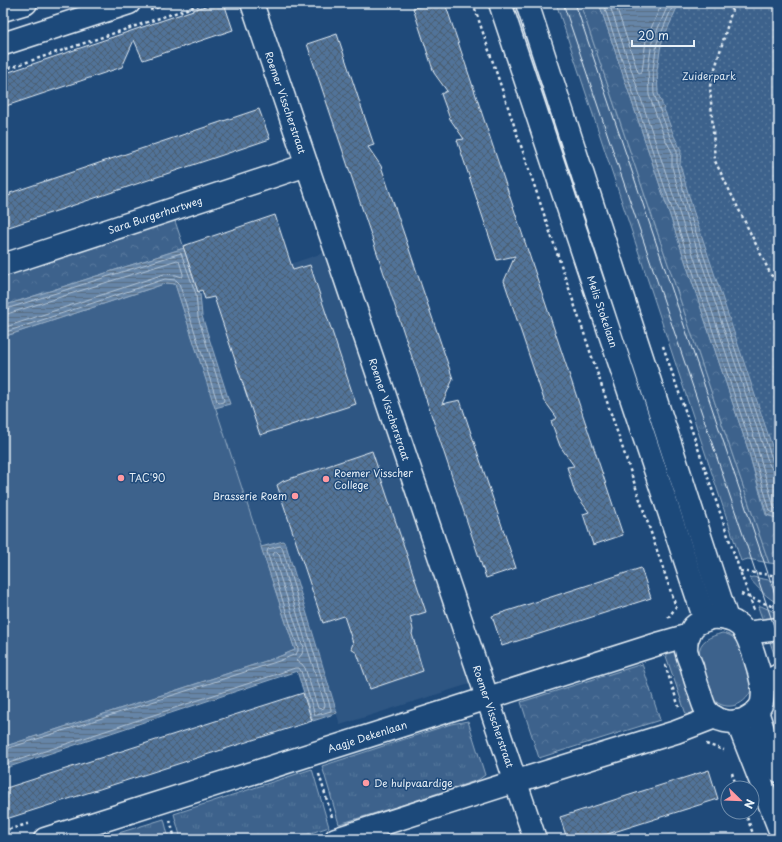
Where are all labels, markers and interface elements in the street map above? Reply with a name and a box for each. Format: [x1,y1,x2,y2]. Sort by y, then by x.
scale bar [632,22,694,48]
text: 20 m [638,26,669,44]
street label: Roemer Visscherstraat [262,49,311,156]
park label: Zuiderpark [682,68,736,83]
street label: Sara Burgerhartweg [106,192,204,237]
street label: Melis Stokelaan [584,273,622,349]
street label: Roemer Visscherstraat [366,356,414,463]
place label: Roemer Visscher College [334,465,413,492]
place label: TAC'90 [129,470,165,485]
marker: TAC'90 [116,473,126,483]
marker: Roemer Visscher College [321,474,331,484]
place label: Brasserie Roem [212,488,287,503]
marker: Brasserie Roem [290,491,300,501]
street label: Roemer Visscherstraat [470,663,518,770]
street label: Aagje Dekenlaan [325,716,409,756]
place label: De hulpvaardige [374,775,452,790]
marker: De hulpvaardige [361,778,371,788]
north arrow [720,780,760,820]
text: N [740,797,759,812]

